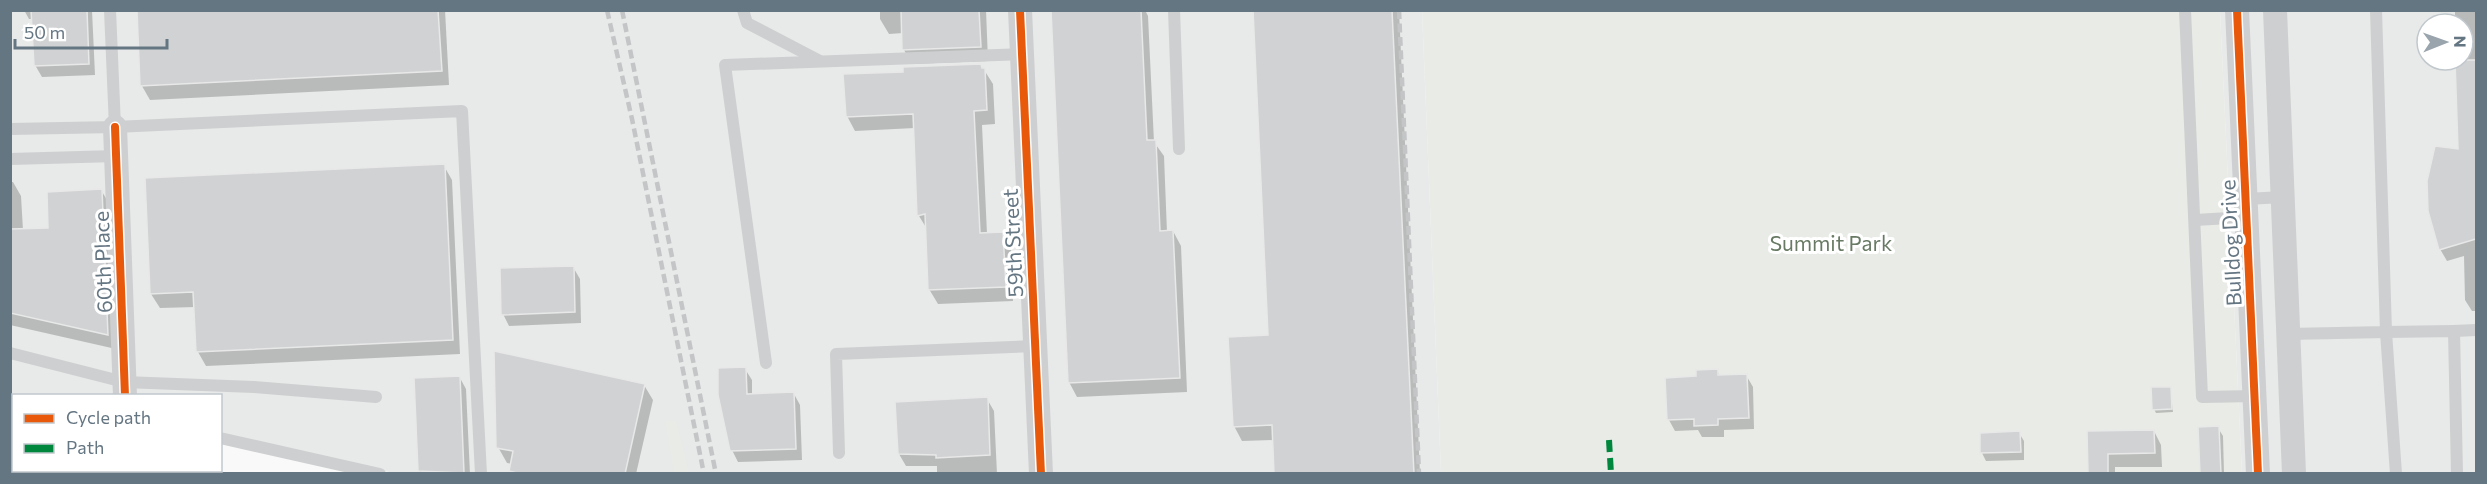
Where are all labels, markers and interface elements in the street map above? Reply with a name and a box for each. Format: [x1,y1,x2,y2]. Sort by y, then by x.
scale bar [15,12,166,50]
north arrow [2415,12,2475,72]
text: 50 m [24,21,65,43]
text: N [2451,36,2470,48]
street label: Bulldog Drive [2214,179,2246,307]
street label: 59th Street [997,188,1027,298]
street label: 60th Place [88,211,116,313]
park label: Summit Park [1770,230,1892,255]
legend [12,394,222,472]
text: Cycle path [66,406,151,428]
text: Path [66,436,104,458]

